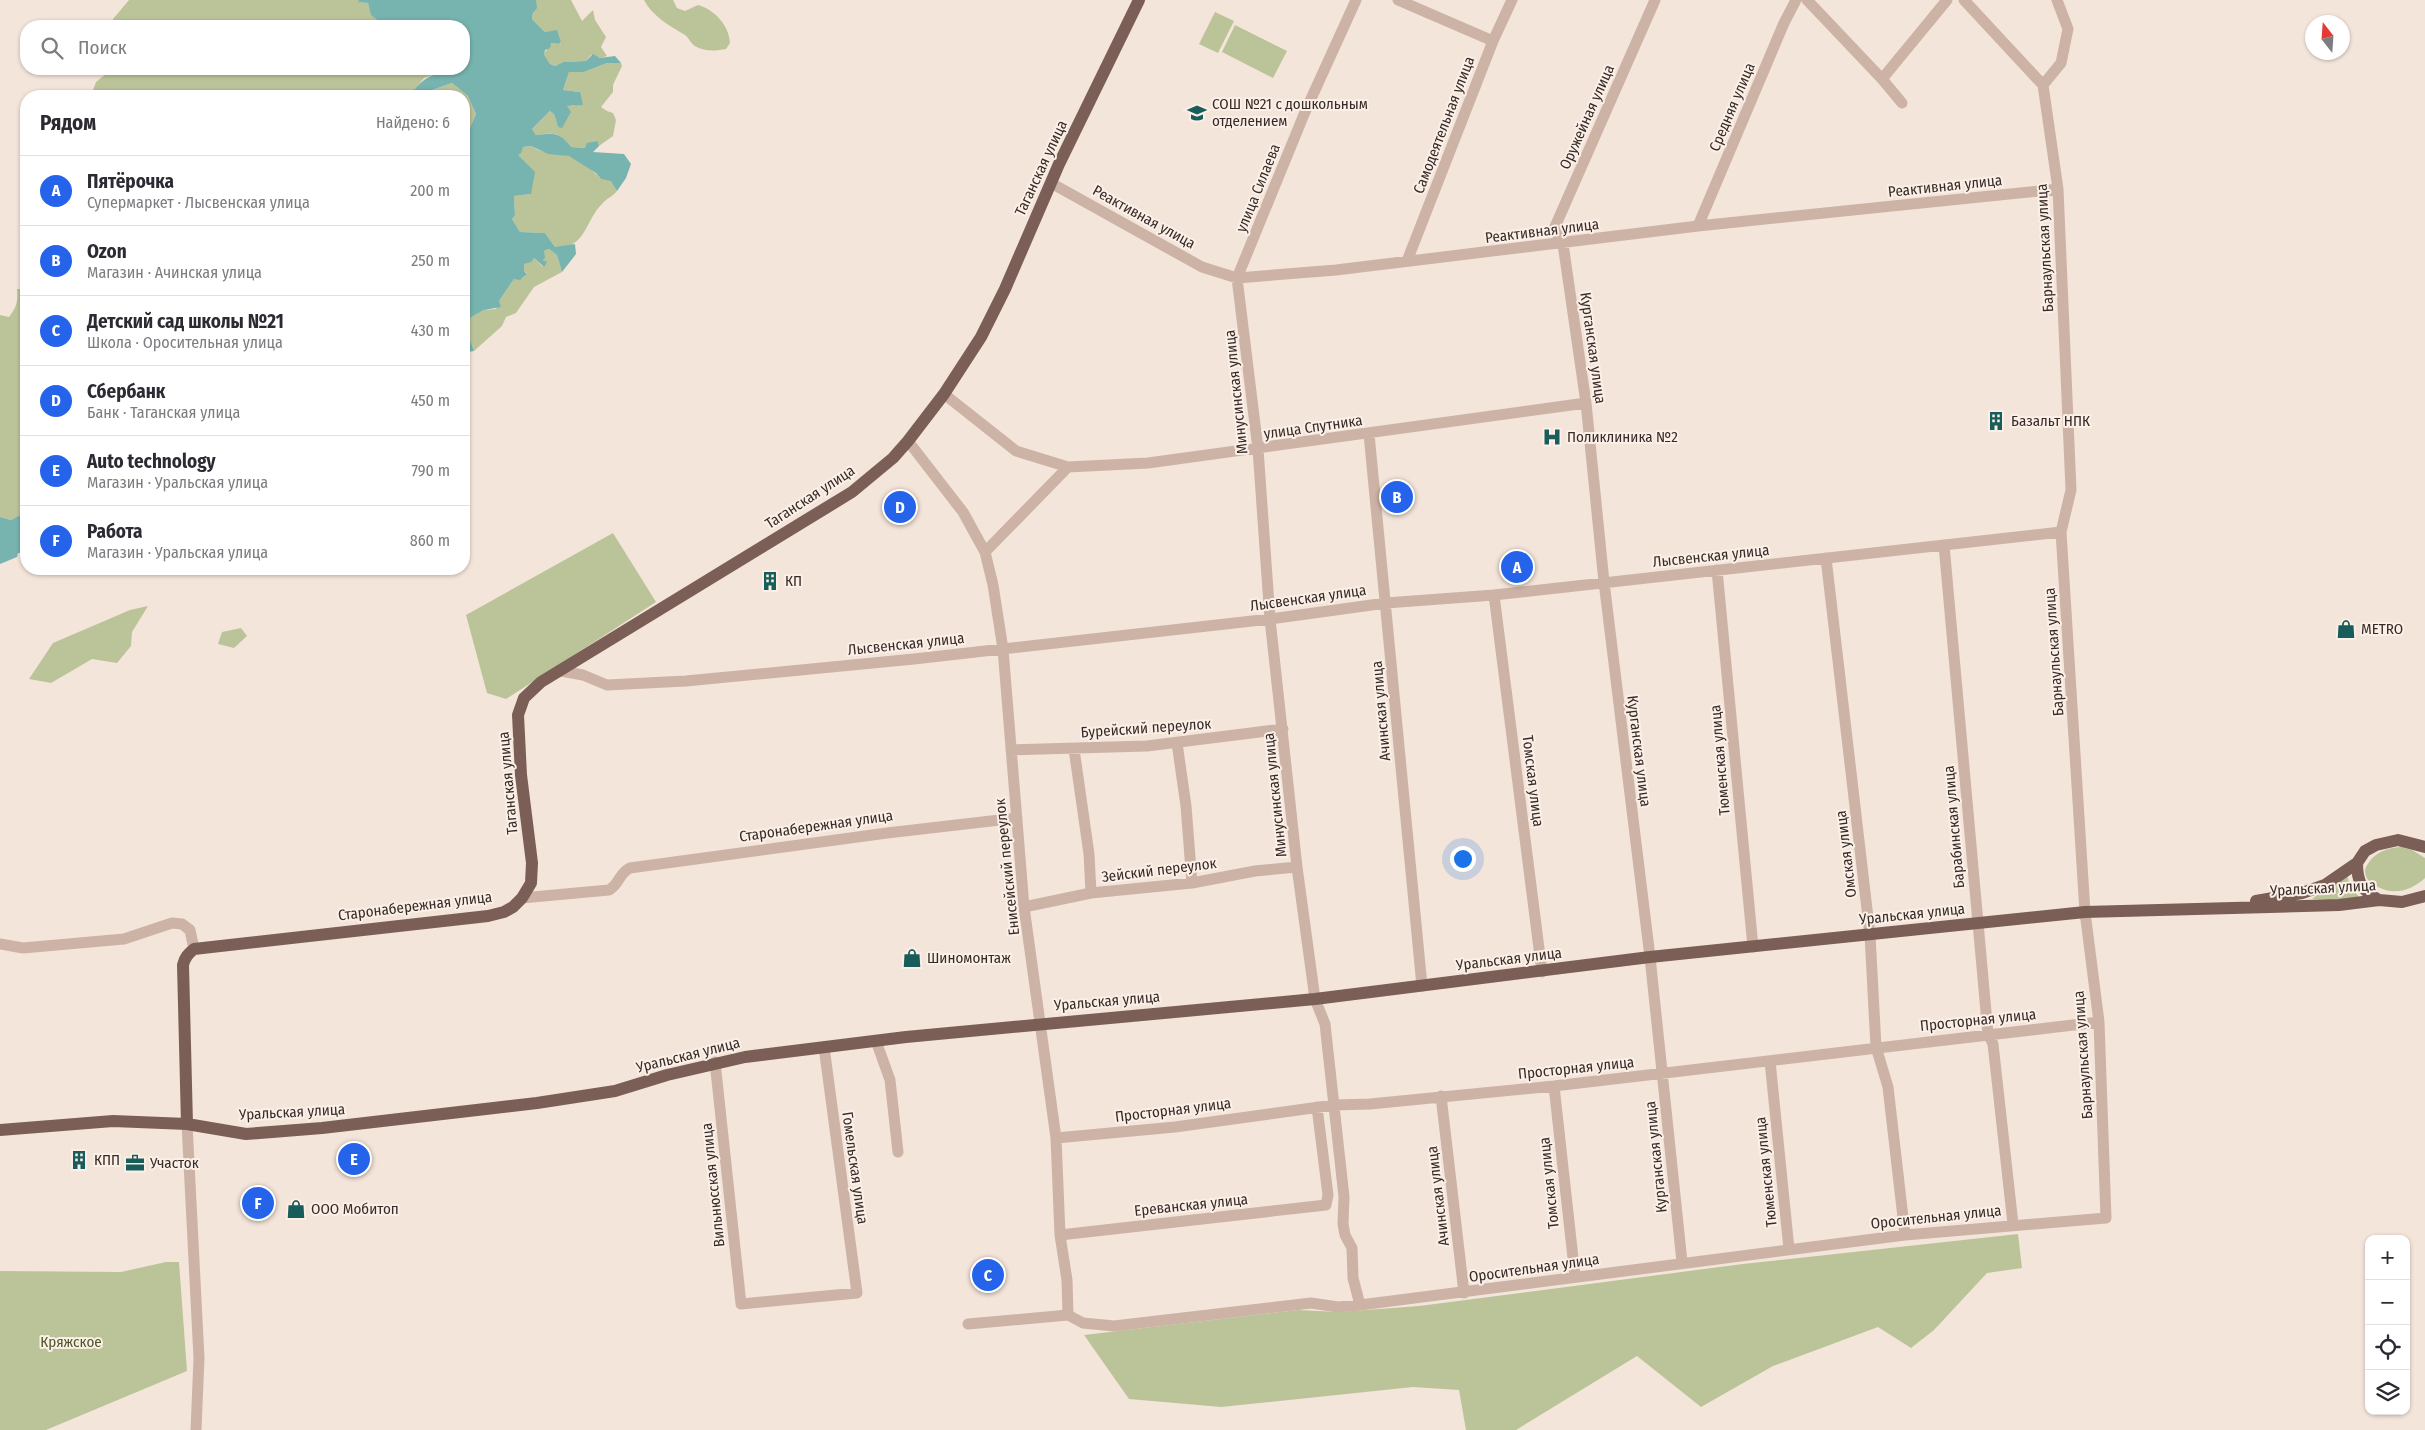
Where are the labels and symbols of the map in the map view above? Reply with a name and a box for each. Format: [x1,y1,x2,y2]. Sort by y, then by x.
north arrow [2305,15,2350,60]
street label: Самодеятельная улица [1410,54,1478,196]
street label: Средняя улица [1705,60,1759,154]
street label: Оружейная улица [1556,62,1618,172]
place label: СОШ №21 с дошкольным отделением [1212,95,1368,130]
school or university icon: СОШ №21 с дошкольным отделением [1186,102,1208,124]
street label: Таганская улица [1011,117,1071,219]
street label: улица Силаева [1232,141,1284,235]
street label: Реактивная улица [1887,171,2003,201]
street label: Реактивная улица [1090,181,1198,253]
street label: Барнаульская улица [2033,183,2057,313]
street label: Реактивная улица [1484,215,1600,247]
street label: Курганская улица [1576,291,1610,405]
street label: Минусинская улица [1221,329,1251,455]
building icon: Базальт НПК [1985,410,2007,432]
street label: улица Спутника [1263,411,1363,443]
place label: Базальт НПК [2011,412,2090,430]
hospital icon: Поликлиника №2 [1541,426,1563,448]
place label: Поликлиника №2 [1567,428,1678,446]
street label: Таганская улица [762,461,858,533]
pin: B [1381,478,1413,516]
pin: D [884,488,916,526]
street label: Лысвенская улица [1652,541,1770,571]
pin: A [1501,548,1533,586]
building icon: КП [759,570,781,592]
place label: КП [785,572,802,590]
street label: Лысвенская улица [1249,581,1367,615]
street label: Барнаульская улица [2041,587,2067,717]
shop icon: METRO [2335,618,2357,640]
place label: METRO [2361,620,2403,638]
street label: Лысвенская улица [847,629,965,659]
street label: Ачинская улица [1368,660,1394,762]
street label: Курганская улица [1623,694,1655,808]
street label: Тюменская улица [1706,704,1734,816]
street label: Бурейский переулок [1080,714,1212,742]
street label: Таганская улица [495,731,521,835]
street label: Минусинская улица [1260,732,1290,858]
street label: Томская улица [1518,734,1548,828]
street label: Барабинская улица [1940,765,1968,889]
street label: Енисейский переулок [991,798,1023,936]
street label: Старонабережная улица [738,806,894,846]
street label: Омская улица [1832,809,1860,899]
your location [1450,846,1476,872]
street label: Зейский переулок [1101,854,1217,886]
street label: Уральская улица [2268,876,2377,900]
street label: Старонабережная улица [337,888,493,924]
street label: Уральская улица [1857,899,1966,929]
street label: Уральская улица [1454,944,1563,975]
shop icon: Шиномонтаж [901,947,923,969]
place label: Шиномонтаж [927,949,1011,967]
street label: Уральская улица [1052,987,1161,1015]
street label: Барнаульская улица [2070,990,2096,1120]
street label: Просторная улица [1919,1005,2037,1035]
street label: Уральская улица [633,1033,742,1077]
street label: Просторная улица [1517,1053,1635,1083]
street label: Просторная улица [1114,1094,1232,1126]
street label: Уральская улица [237,1100,346,1124]
street label: Курганская улица [1641,1100,1671,1214]
street label: Гомельская улица [838,1111,872,1225]
street label: Тюменская улица [1751,1116,1781,1228]
street label: Вильнюсская улица [698,1122,728,1248]
street label: Томская улица [1535,1136,1563,1230]
pin: E [338,1140,370,1178]
street label: Ачинская улица [1423,1145,1453,1247]
building icon: КПП [68,1149,90,1171]
place label: КПП [94,1151,120,1169]
office icon: Участок [124,1152,146,1174]
place label: Участок [149,1154,199,1172]
pin: F [242,1184,274,1222]
street label: Ереванская улица [1133,1190,1249,1220]
shop icon: ООО Мобитоп [285,1198,307,1220]
place label: ООО Мобитоп [311,1200,399,1218]
street label: Оросительная улица [1870,1201,2002,1233]
street label: Оросительная улица [1468,1250,1600,1286]
pin: C [972,1256,1004,1294]
park label: Кряжское [40,1333,102,1351]

